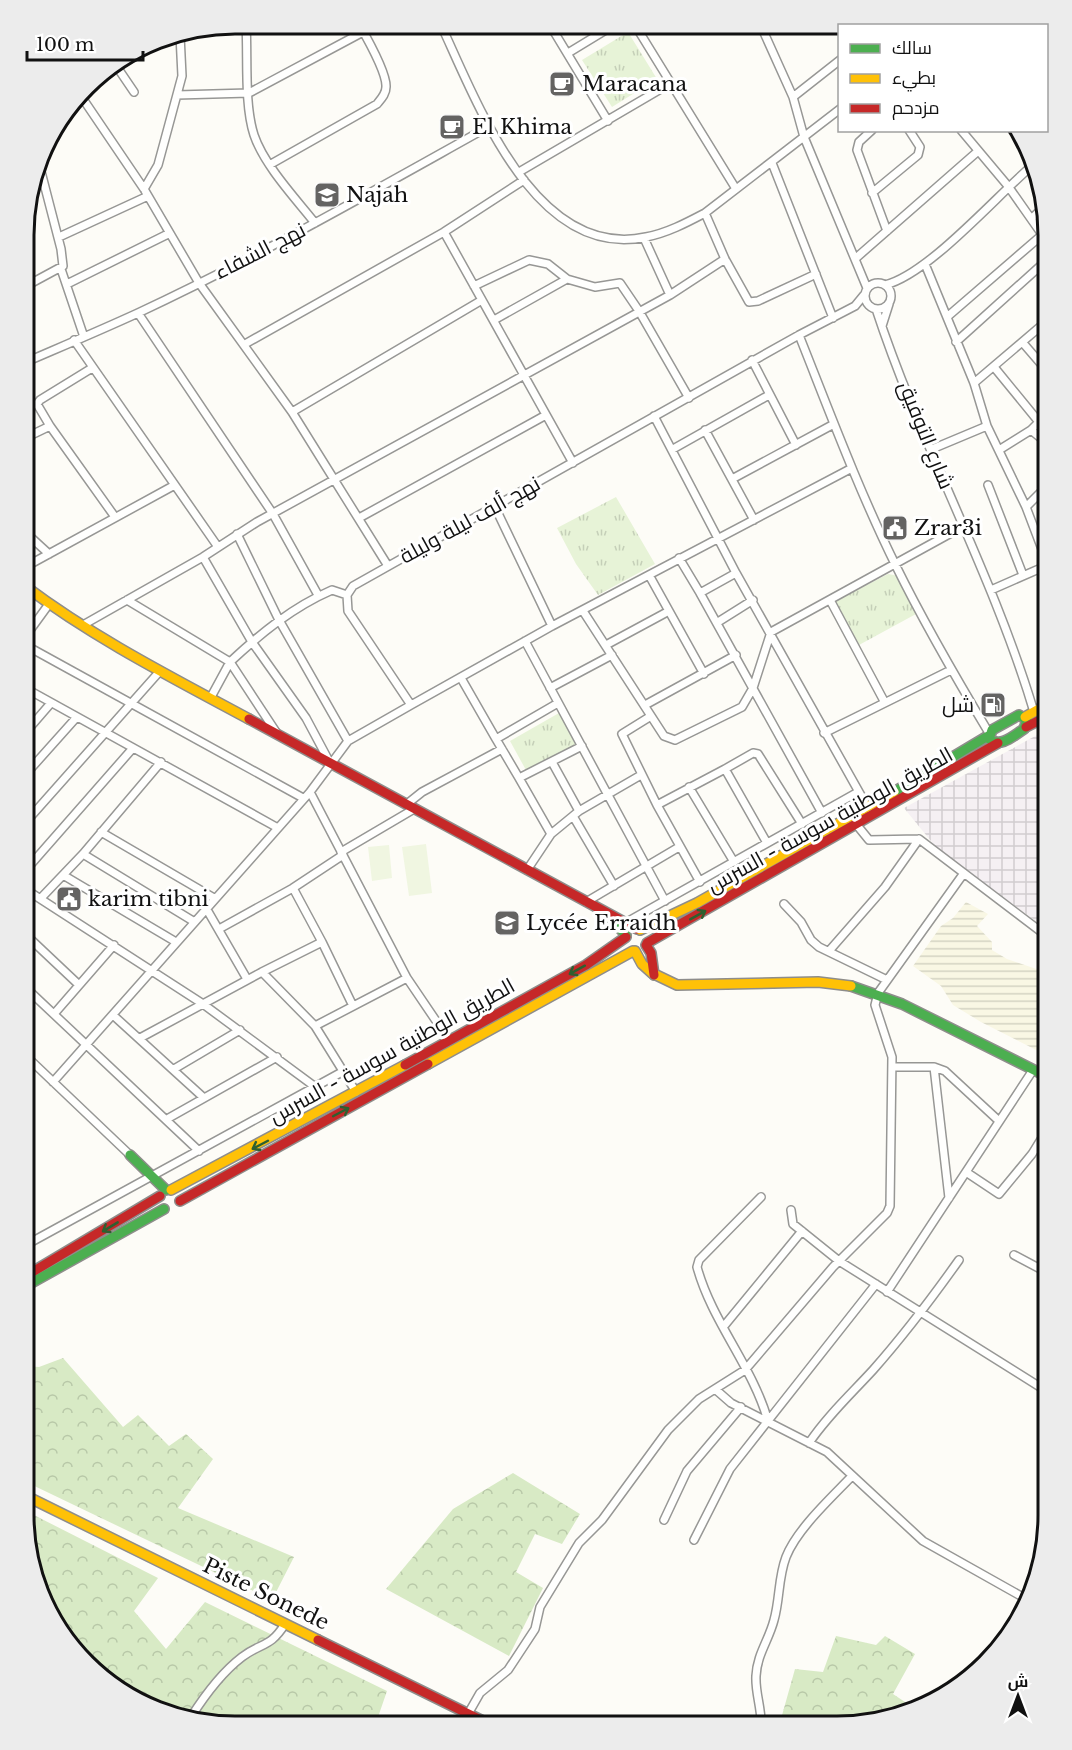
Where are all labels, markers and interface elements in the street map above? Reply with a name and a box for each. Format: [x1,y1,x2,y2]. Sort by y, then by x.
scale bar [27,24,142,62]
legend [838,24,1048,132]
text: 100 m [36,34,94,56]
text: سالك [892,37,932,59]
text: بطيء [892,67,936,92]
cafe icon: Maracana [547,69,577,99]
place label: Maracana [582,71,688,97]
text: مزدحم [892,97,940,120]
cafe icon: El Khima [437,112,467,142]
place label: El Khima [472,114,573,140]
school or university icon: Najah [312,180,342,210]
place label: Najah [346,182,408,208]
street label: نهج الشفاء [210,217,311,286]
street label: شارع التوفيق [892,377,959,493]
street label: نهج ألف ليلة وليلة [395,471,545,570]
public building icon: Zrar3i [880,513,910,543]
place label: Zrar3i [914,515,982,541]
fuel station icon: شل [978,690,1008,720]
place label: شل [942,692,974,718]
street label: الطريق الوطنية سوسة - السرس [703,742,957,898]
public building icon: karim tibni [54,884,84,914]
place label: karim tibni [88,886,209,912]
school or university icon: Lycée Erraidh [492,908,522,938]
one-way arrow [689,909,706,921]
place label: Lycée Erraidh [526,910,677,936]
one-way arrow [569,964,586,976]
street label: الطريق الوطنية سوسة - السرس [265,973,519,1129]
one-way arrow [332,1105,350,1117]
one-way arrow [251,1140,269,1151]
one-way arrow [102,1222,119,1234]
street label: Piste Sonede [199,1552,333,1636]
north arrow [988,1666,1048,1726]
text: ش [1008,1671,1028,1691]

